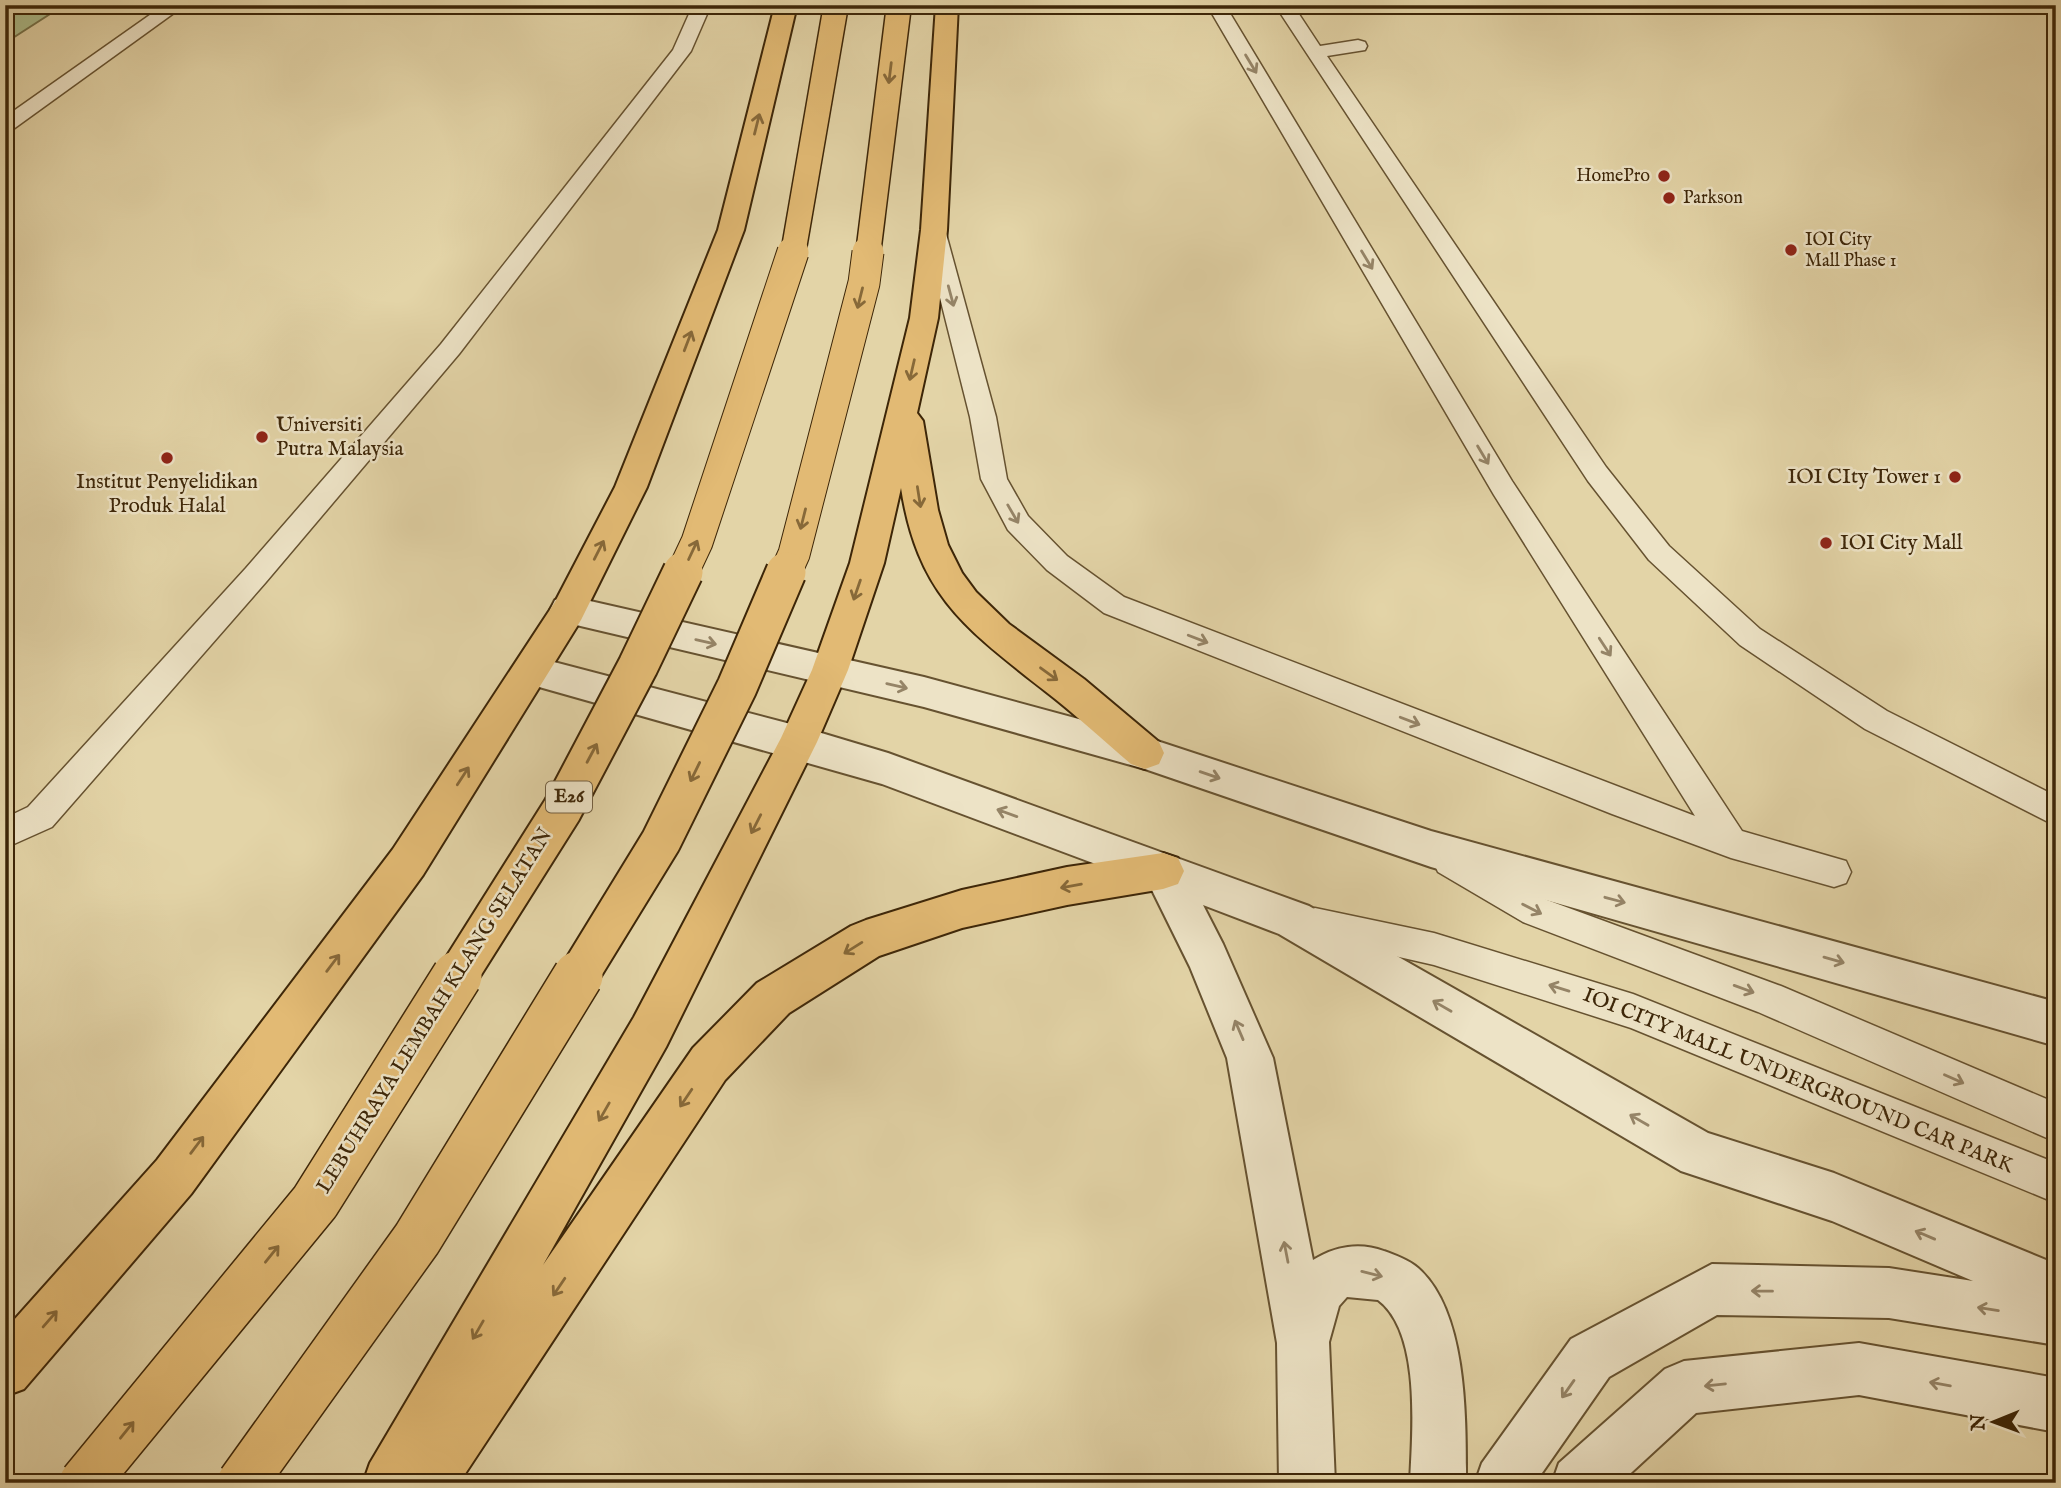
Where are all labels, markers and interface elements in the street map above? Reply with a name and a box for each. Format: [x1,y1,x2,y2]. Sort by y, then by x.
one-way arrow [1244,53,1258,73]
one-way arrow [884,61,897,84]
one-way arrow [751,113,764,136]
place label: HomePro [1576,165,1650,188]
marker: HomePro [1656,168,1672,184]
place label: Parkson [1683,187,1743,210]
marker: Parkson [1661,190,1677,206]
place label: IOI City Mall Phase 1 [1805,229,1897,273]
marker: IOI City Mall Phase 1 [1783,242,1799,258]
one-way arrow [1361,249,1375,269]
one-way arrow [946,285,959,307]
one-way arrow [853,286,866,309]
one-way arrow [682,330,695,352]
one-way arrow [905,358,918,381]
place label: Universiti Putra Malaysia [276,412,404,463]
marker: Universiti Putra Malaysia [254,429,270,445]
one-way arrow [1477,445,1491,465]
marker: Institut Penyelidikan Produk Halal [159,450,175,466]
place label: IOI CIty Tower 1 [1787,464,1941,491]
place label: Institut Penyelidikan Produk Halal [76,469,258,520]
marker: IOI CIty Tower 1 [1947,469,1963,485]
one-way arrow [913,485,926,508]
one-way arrow [1006,503,1020,523]
one-way arrow [796,507,809,530]
place label: IOI City Mall [1840,530,1963,557]
marker: IOI City Mall [1818,535,1834,551]
one-way arrow [593,540,606,561]
one-way arrow [687,540,701,561]
one-way arrow [850,579,862,601]
one-way arrow [1186,633,1208,646]
one-way arrow [694,636,717,649]
one-way arrow [1599,637,1613,657]
one-way arrow [1039,667,1058,681]
one-way arrow [885,679,908,693]
one-way arrow [1399,716,1420,729]
one-way arrow [585,744,599,764]
one-way arrow [687,762,701,782]
one-way arrow [456,767,470,787]
one-way arrow [1198,769,1220,782]
road number: E26 [546,782,592,812]
one-way arrow [996,806,1018,819]
one-way arrow [748,813,762,834]
street label: LEBUHRAYA LEMBAH KLANG SELATAN [311,823,559,1199]
one-way arrow [1060,880,1083,893]
one-way arrow [1603,894,1626,907]
one-way arrow [1521,902,1542,916]
one-way arrow [844,941,864,955]
one-way arrow [325,954,340,972]
one-way arrow [1823,955,1845,968]
one-way arrow [1548,980,1570,993]
street label: IOI CITY MALL UNDERGROUND CAR PARK [1579,982,2018,1180]
one-way arrow [1733,984,1755,997]
one-way arrow [1433,999,1453,1013]
one-way arrow [1231,1020,1244,1042]
one-way arrow [1942,1073,1964,1086]
one-way arrow [679,1088,694,1107]
one-way arrow [597,1101,610,1122]
one-way arrow [1630,1113,1650,1127]
one-way arrow [190,1136,204,1155]
one-way arrow [1915,1228,1936,1241]
one-way arrow [1279,1241,1293,1264]
one-way arrow [264,1246,280,1264]
one-way arrow [1360,1268,1382,1281]
one-way arrow [552,1276,566,1296]
one-way arrow [1751,1284,1774,1297]
one-way arrow [1977,1302,2000,1315]
one-way arrow [42,1310,58,1328]
one-way arrow [471,1320,485,1340]
one-way arrow [1929,1377,1952,1390]
one-way arrow [1704,1378,1727,1391]
one-way arrow [1561,1379,1575,1398]
north arrow [1960,1386,2030,1456]
text: N [1967,1413,1991,1432]
one-way arrow [119,1422,135,1440]

